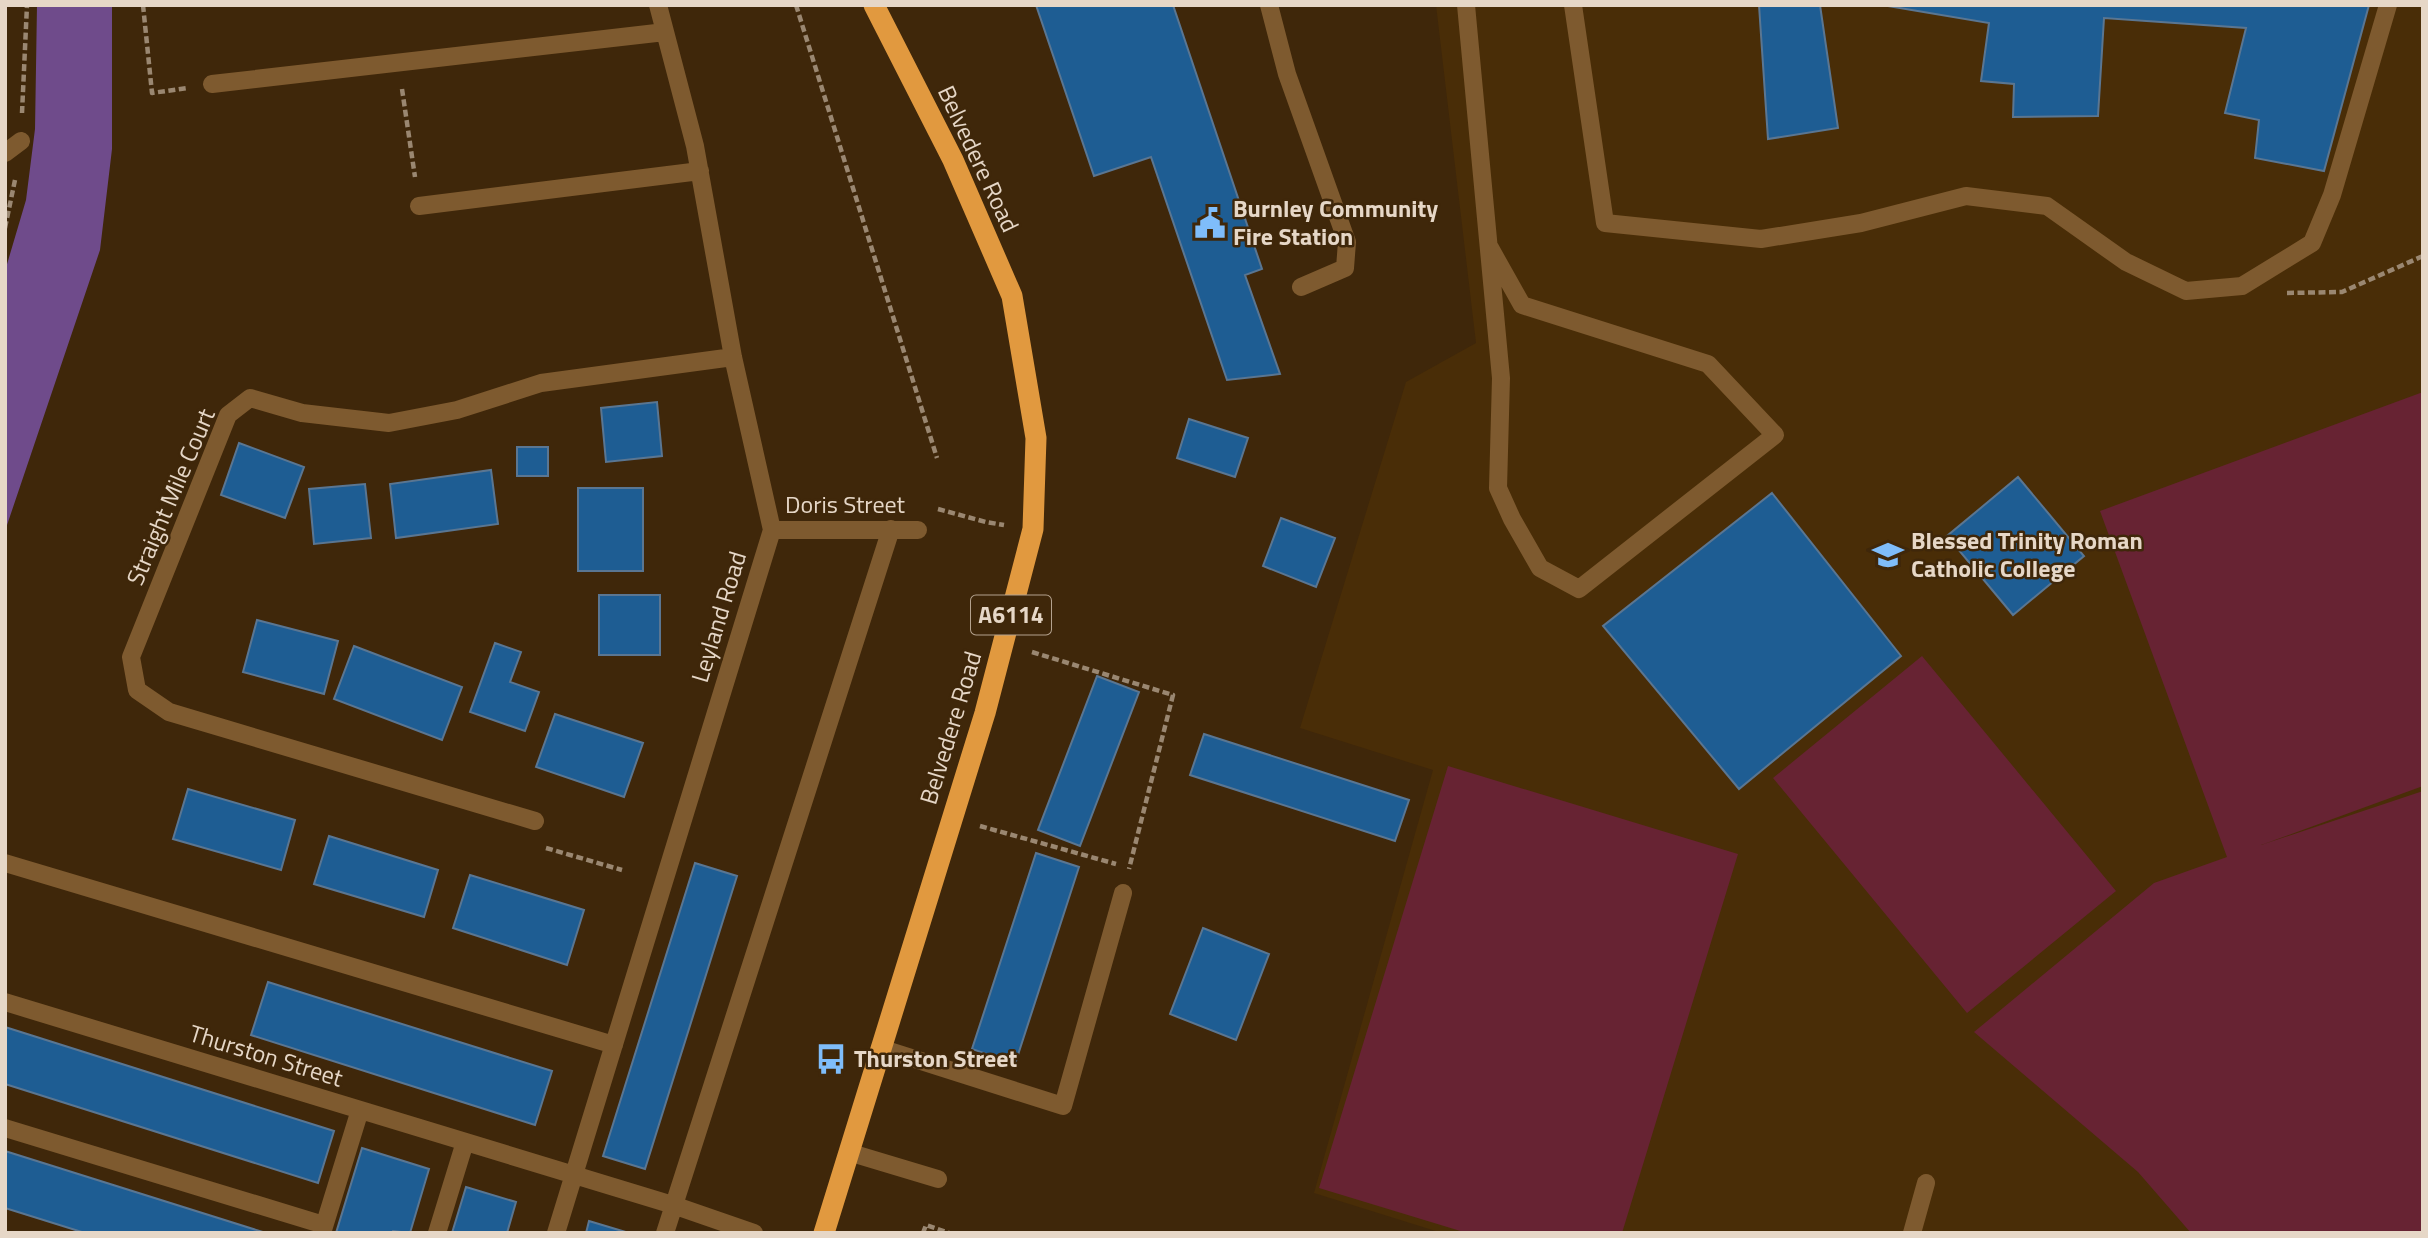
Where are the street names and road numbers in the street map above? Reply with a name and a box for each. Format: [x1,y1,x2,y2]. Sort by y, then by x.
street label: Belvedere Road [929,79,1029,238]
street label: Straight Mile Court [117,402,224,591]
street label: Doris Street [785,486,906,522]
street label: Leyland Road [681,547,755,687]
road number: A6114 [971,596,1051,635]
street label: Belvedere Road [910,647,990,809]
street label: Thurston Street [185,1015,348,1096]

